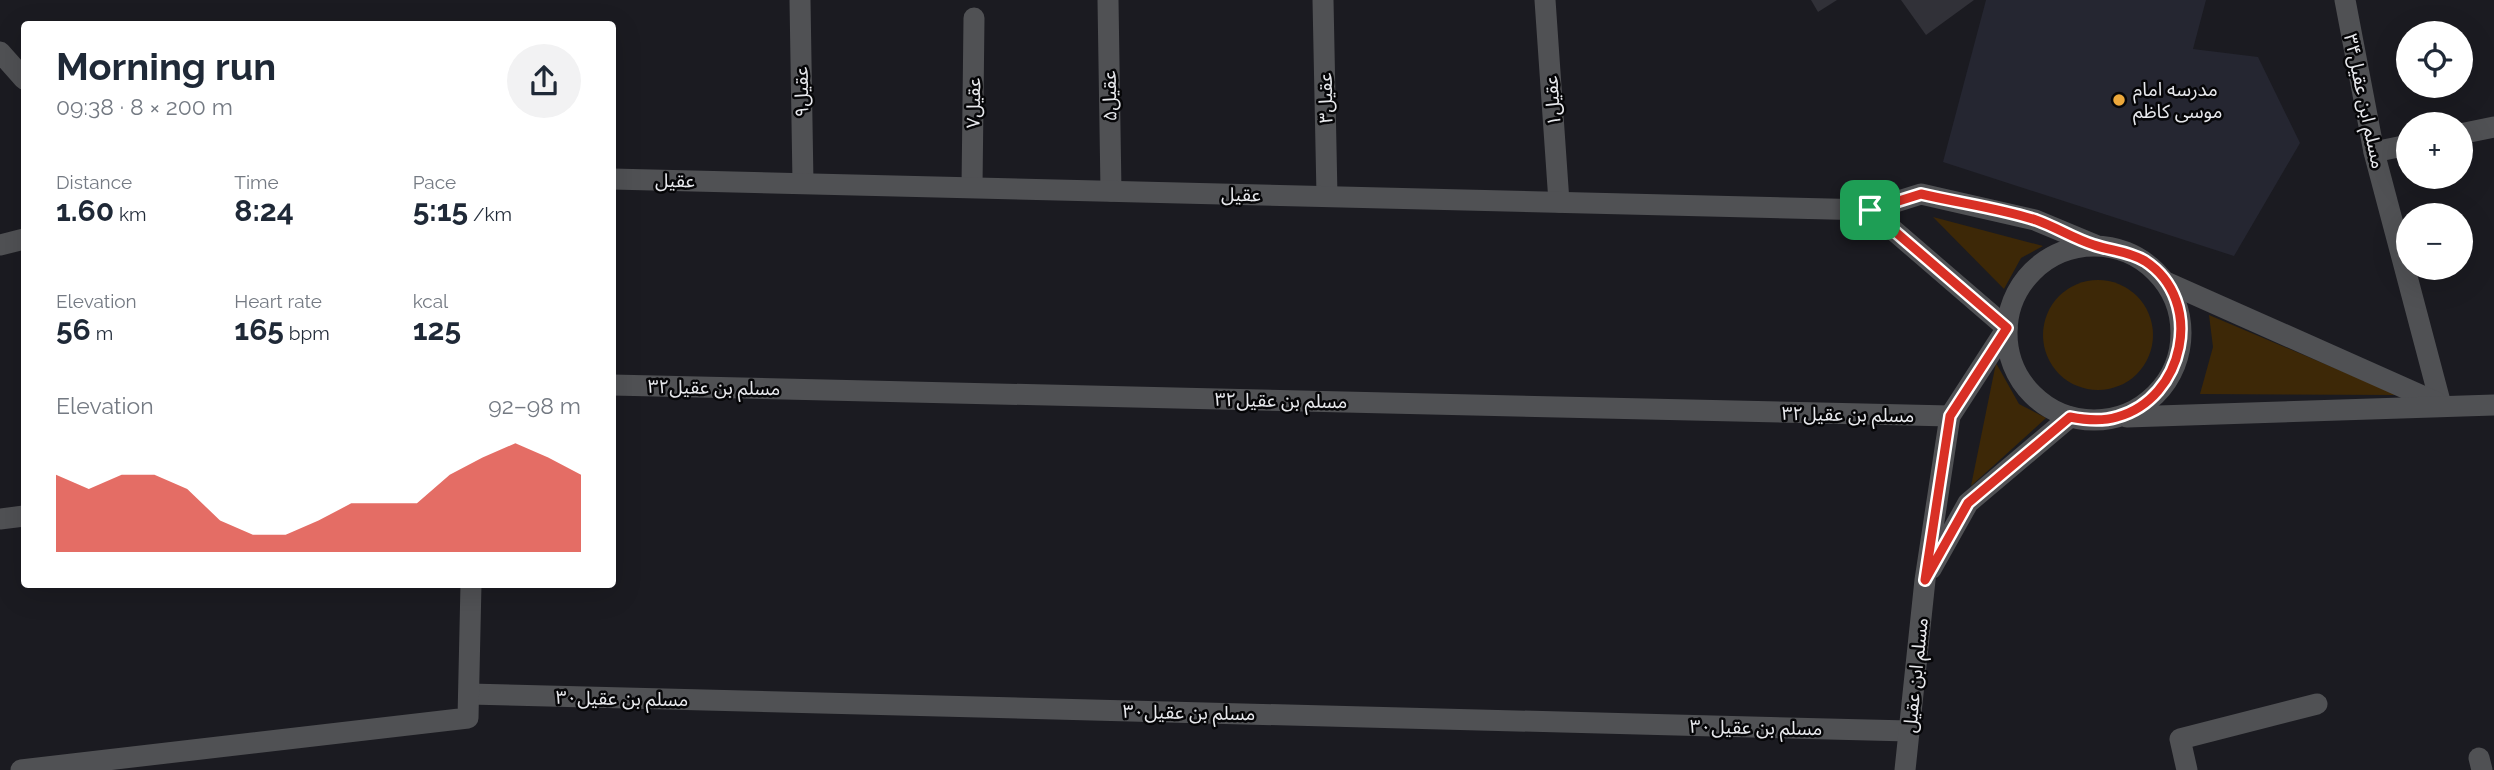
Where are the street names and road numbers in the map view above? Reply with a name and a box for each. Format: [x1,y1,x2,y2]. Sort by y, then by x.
street label: مسلم ابن عقیل۳۴ [2336,32,2390,171]
street label: عقیل۹ [790,66,813,118]
street label: عقیل۵ [1098,70,1121,122]
street label: عقیل۳ [1314,72,1337,124]
street label: عقیل۱ [1539,75,1566,127]
street label: عقیل۷ [962,77,985,129]
street label: عقیل [655,169,695,192]
street label: عقیل [1221,183,1261,206]
street label: مسلم بن عقیل۳۲ [647,375,781,403]
street label: مسلم بن عقیل۳۲ [1214,388,1348,416]
street label: مسلم بن عقیل۳۲ [1781,402,1915,430]
street label: مسلم ابن عقیل [1898,616,1936,734]
street label: مسلم بن عقیل۳۰ [555,686,689,714]
street label: مسلم بن عقیل۳۰ [1122,700,1256,728]
street label: مسلم بن عقیل۳۰ [1689,715,1823,743]

